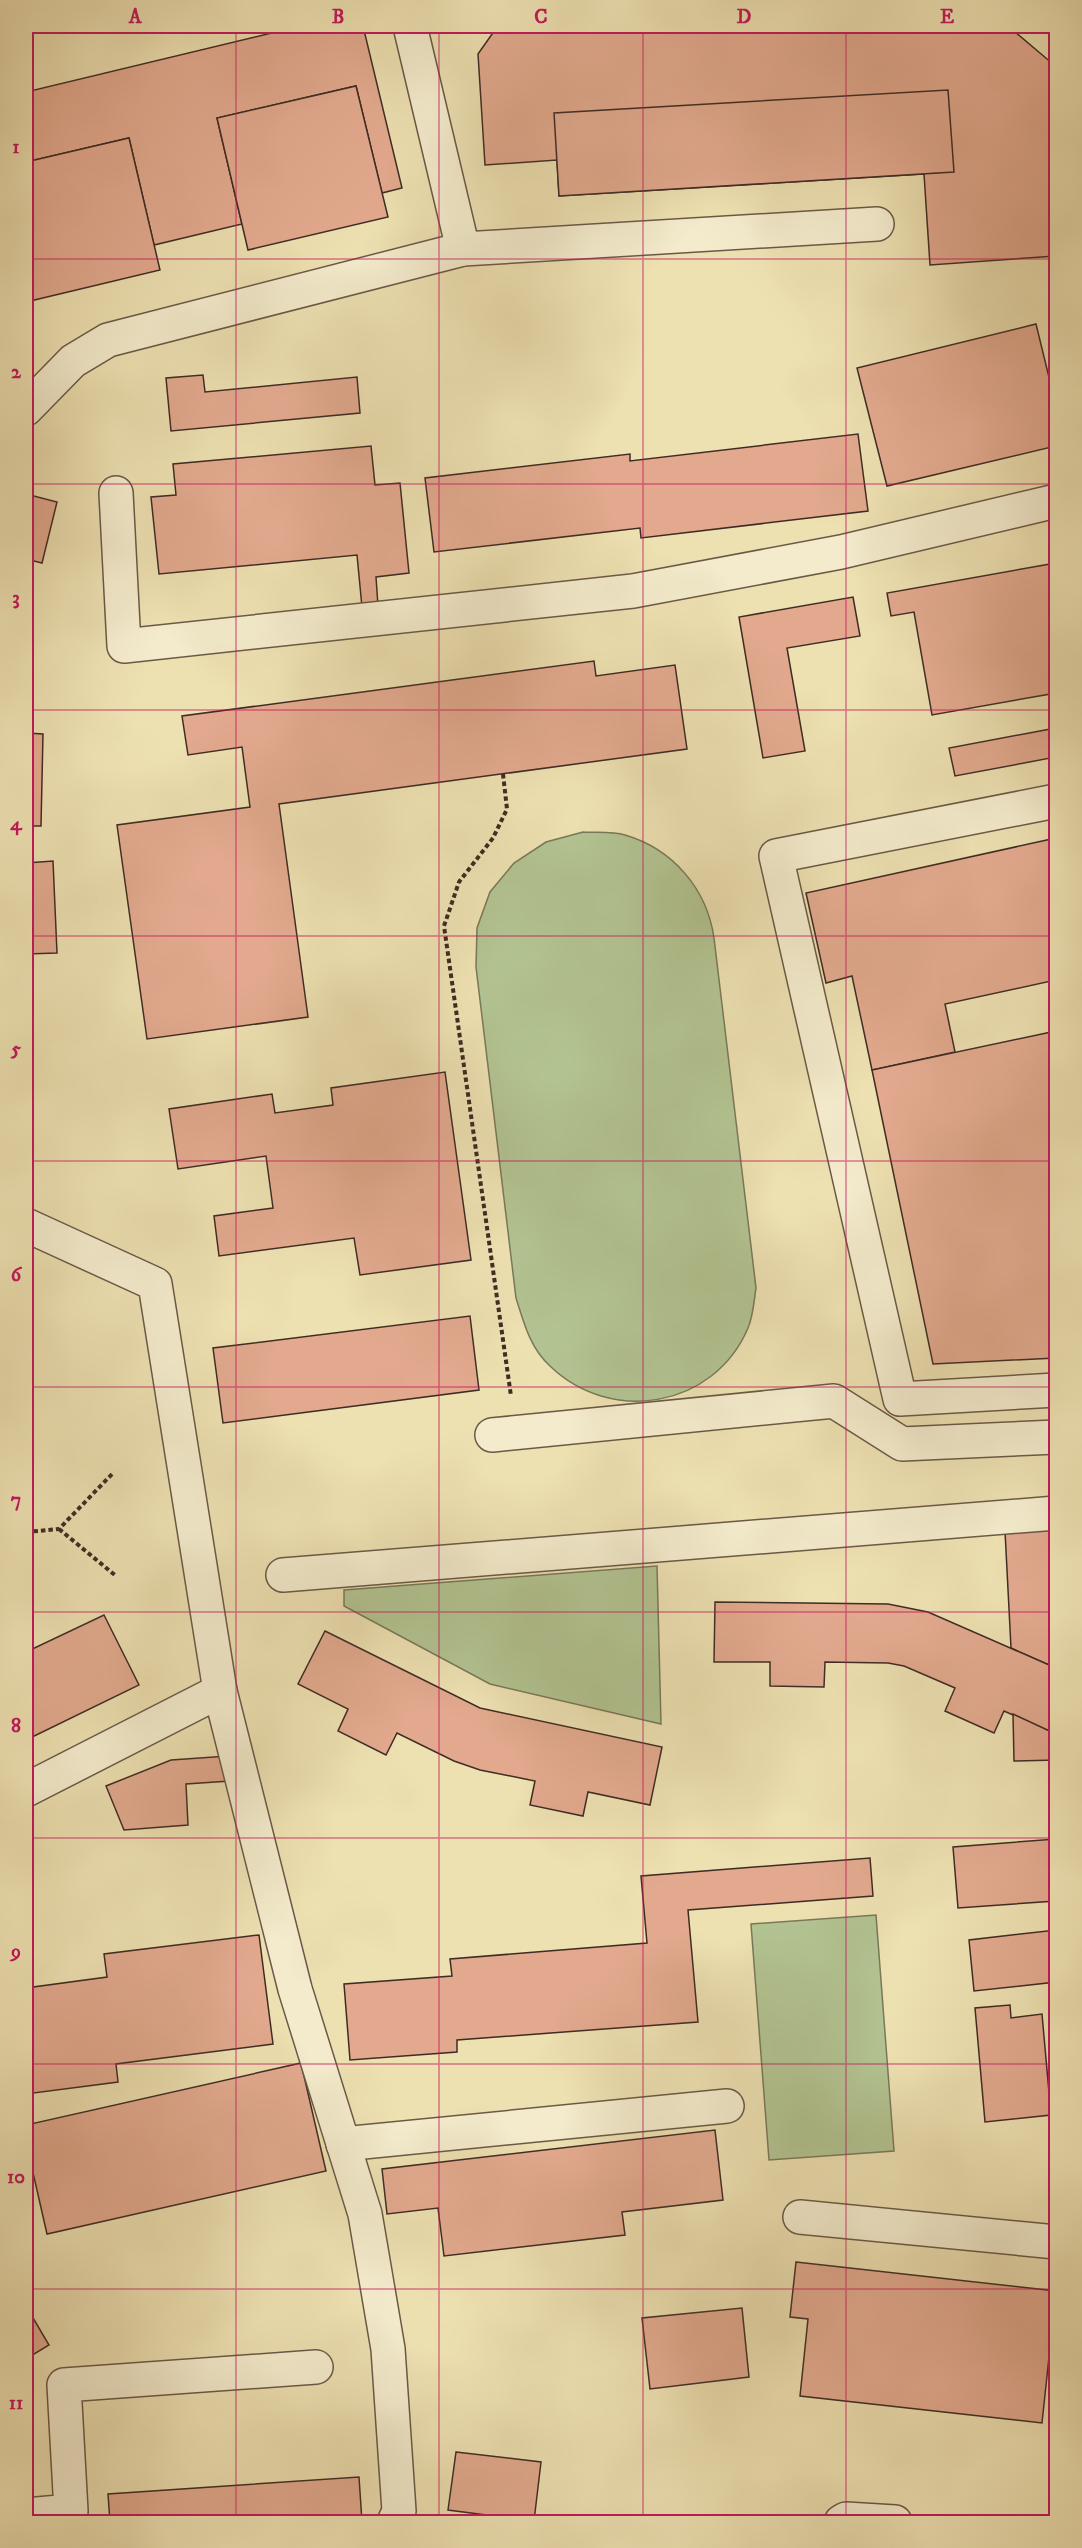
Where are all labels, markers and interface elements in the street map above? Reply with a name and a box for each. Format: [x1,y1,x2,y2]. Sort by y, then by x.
text: A [128,5,143,30]
text: B [332,5,344,30]
text: C [534,5,548,30]
text: D [737,5,752,30]
text: E [940,5,954,30]
text: 1 [12,135,20,160]
text: 2 [11,360,22,385]
text: 3 [12,586,20,611]
text: 4 [10,812,23,837]
text: 5 [10,1037,21,1062]
text: 6 [11,1263,23,1288]
text: 7 [11,1488,21,1513]
text: 8 [11,1714,21,1739]
text: 9 [9,1940,21,1965]
text: 10 [7,2165,25,2190]
text: 11 [9,2391,23,2416]

